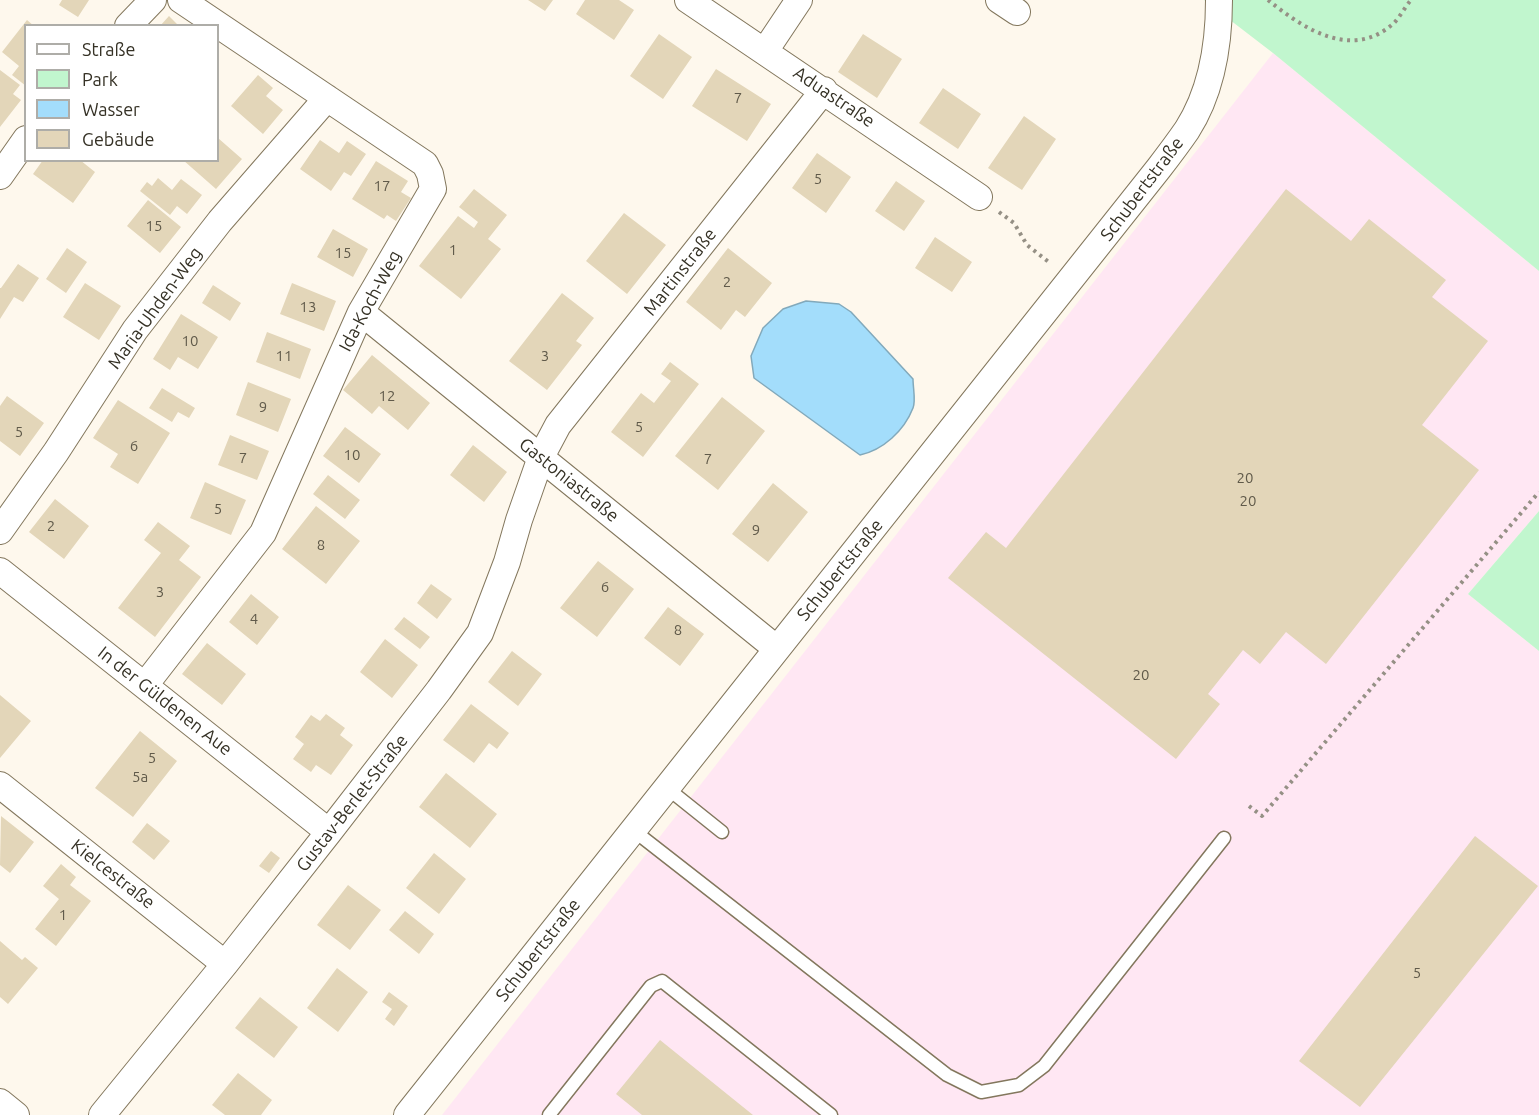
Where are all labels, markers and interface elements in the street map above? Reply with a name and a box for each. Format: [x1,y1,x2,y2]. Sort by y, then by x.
legend [24,24,219,162]
text: Straße [82,39,135,59]
street label: Aduastraße [789,62,879,132]
text: Park [82,69,118,89]
house number: 7 [734,89,742,107]
text: Wasser [82,99,140,119]
text: Gebäude [82,129,154,149]
street label: Schubertstraße [1096,133,1188,245]
house number: 5 [814,170,822,188]
house number: 17 [374,177,390,195]
house number: 15 [146,217,162,235]
street label: Martinstraße [639,224,721,320]
house number: 1 [449,241,457,259]
street label: Maria-Uhden-Weg [103,243,207,373]
house number: 15 [335,244,351,262]
street label: Ida-Koch-Weg [334,247,406,355]
house number: 2 [723,273,731,291]
house number: 13 [300,298,316,316]
house number: 10 [182,332,198,350]
house number: 11 [276,347,292,365]
house number: 3 [541,347,549,365]
house number: 12 [379,387,395,405]
house number: 9 [259,398,267,416]
house number: 5 [635,418,643,436]
house number: 5 [15,423,23,441]
street label: Gastoniastraße [515,433,623,527]
house number: 6 [130,437,138,455]
house number: 10 [344,446,360,464]
house number: 7 [239,449,247,467]
house number: 7 [704,450,712,468]
house number: 20 [1237,469,1253,487]
house number: 20 [1240,492,1256,510]
house number: 5 [214,500,222,518]
street label: Schubertstraße [792,515,888,625]
house number: 2 [47,517,55,535]
house number: 9 [752,521,760,539]
house number: 8 [317,536,325,554]
house number: 6 [601,578,609,596]
house number: 3 [156,583,164,601]
house number: 4 [250,610,258,628]
house number: 8 [674,621,682,639]
street label: In der Güldenen Aue [94,642,236,760]
house number: 20 [1133,666,1149,684]
street label: Gustav-Berlet-Straße [292,730,412,876]
house number: 5 [148,749,156,767]
house number: 5a [132,768,148,786]
street label: Kielcestraße [67,835,159,913]
street label: Schubertstraße [491,894,585,1006]
house number: 1 [59,906,67,924]
house number: 5 [1413,964,1421,982]

